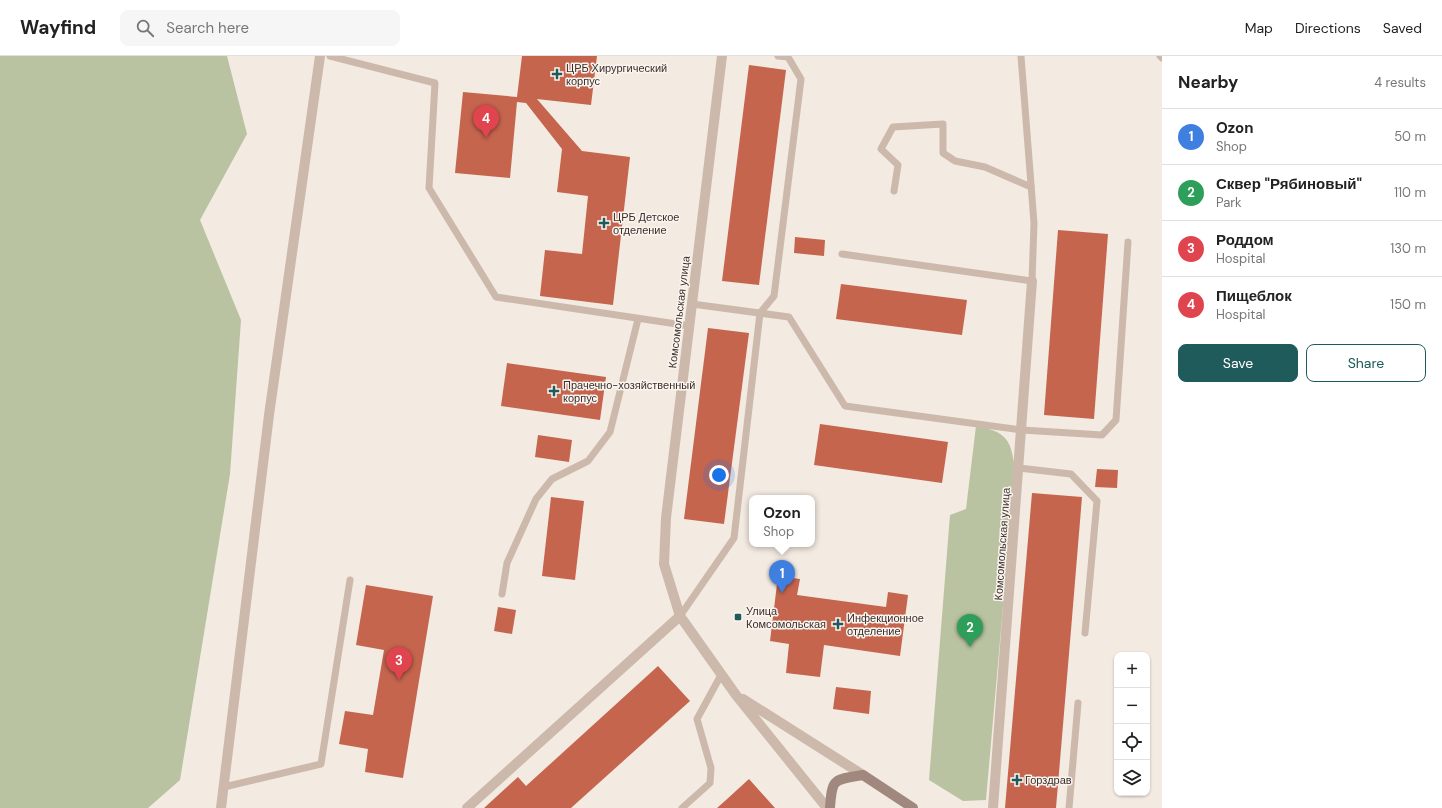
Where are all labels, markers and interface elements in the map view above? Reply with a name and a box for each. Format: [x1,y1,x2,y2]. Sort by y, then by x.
search box [120,10,400,46]
text: Wayfind [20,15,96,40]
icon: search [134,17,156,39]
text: Search here [166,18,249,38]
text: Map [1245,19,1273,37]
text: Directions [1295,19,1361,37]
text: Saved [1383,19,1422,37]
place label: ЦРБ Хирургический корпус [566,61,667,88]
marker: ЦРБ Хирургический корпус [551,68,563,80]
text: Nearby [1178,71,1238,93]
text: 4 results [1374,74,1426,91]
pin: 4 [473,105,499,138]
text: Ozon [1216,118,1254,138]
text: 1 [1189,128,1193,145]
text: 50 m [1394,128,1426,145]
text: Shop [1216,138,1247,155]
text: Сквер "Рябиновый" [1216,174,1362,194]
text: 2 [1187,184,1195,201]
text: 110 m [1394,184,1426,201]
text: Park [1216,194,1242,211]
place label: ЦРБ Детское отделение [613,210,679,237]
marker: ЦРБ Детское отделение [598,217,610,229]
text: Роддом [1216,230,1274,250]
text: 3 [1187,240,1195,257]
text: 130 m [1390,240,1426,257]
text: Hospital [1216,250,1265,267]
street label: Комсомольская улица [665,254,693,369]
text: Пищеблок [1216,286,1292,306]
text: 4 [1187,296,1195,313]
text: 150 m [1390,296,1426,313]
text: Hospital [1216,306,1265,323]
button: Save [1178,344,1298,382]
button: Share [1306,344,1426,382]
place label: Прачечно-хозяйственный корпус [563,378,695,405]
marker: Прачечно-хозяйственный корпус [548,385,560,397]
your location [709,465,729,485]
street label: Комсомольская улица [991,486,1013,601]
popup [749,495,815,547]
text: Ozon [763,503,801,523]
text: Shop [763,523,794,540]
pin: 1 [769,560,795,593]
place label: Улица Комсомольская [746,604,826,631]
place label: Инфекционное отделение [847,611,924,638]
marker: Улица Комсомольская [733,612,743,622]
pin: 2 [957,614,983,647]
marker: Инфекционное отделение [832,618,844,630]
pin: 3 [386,647,412,680]
map controls [1114,652,1150,796]
button: + [1114,652,1150,688]
button: − [1114,688,1150,724]
button: locate [1114,724,1150,760]
button: layers [1114,760,1150,796]
place label: Горздрав [1025,773,1072,787]
marker: Горздрав [1012,775,1022,785]

